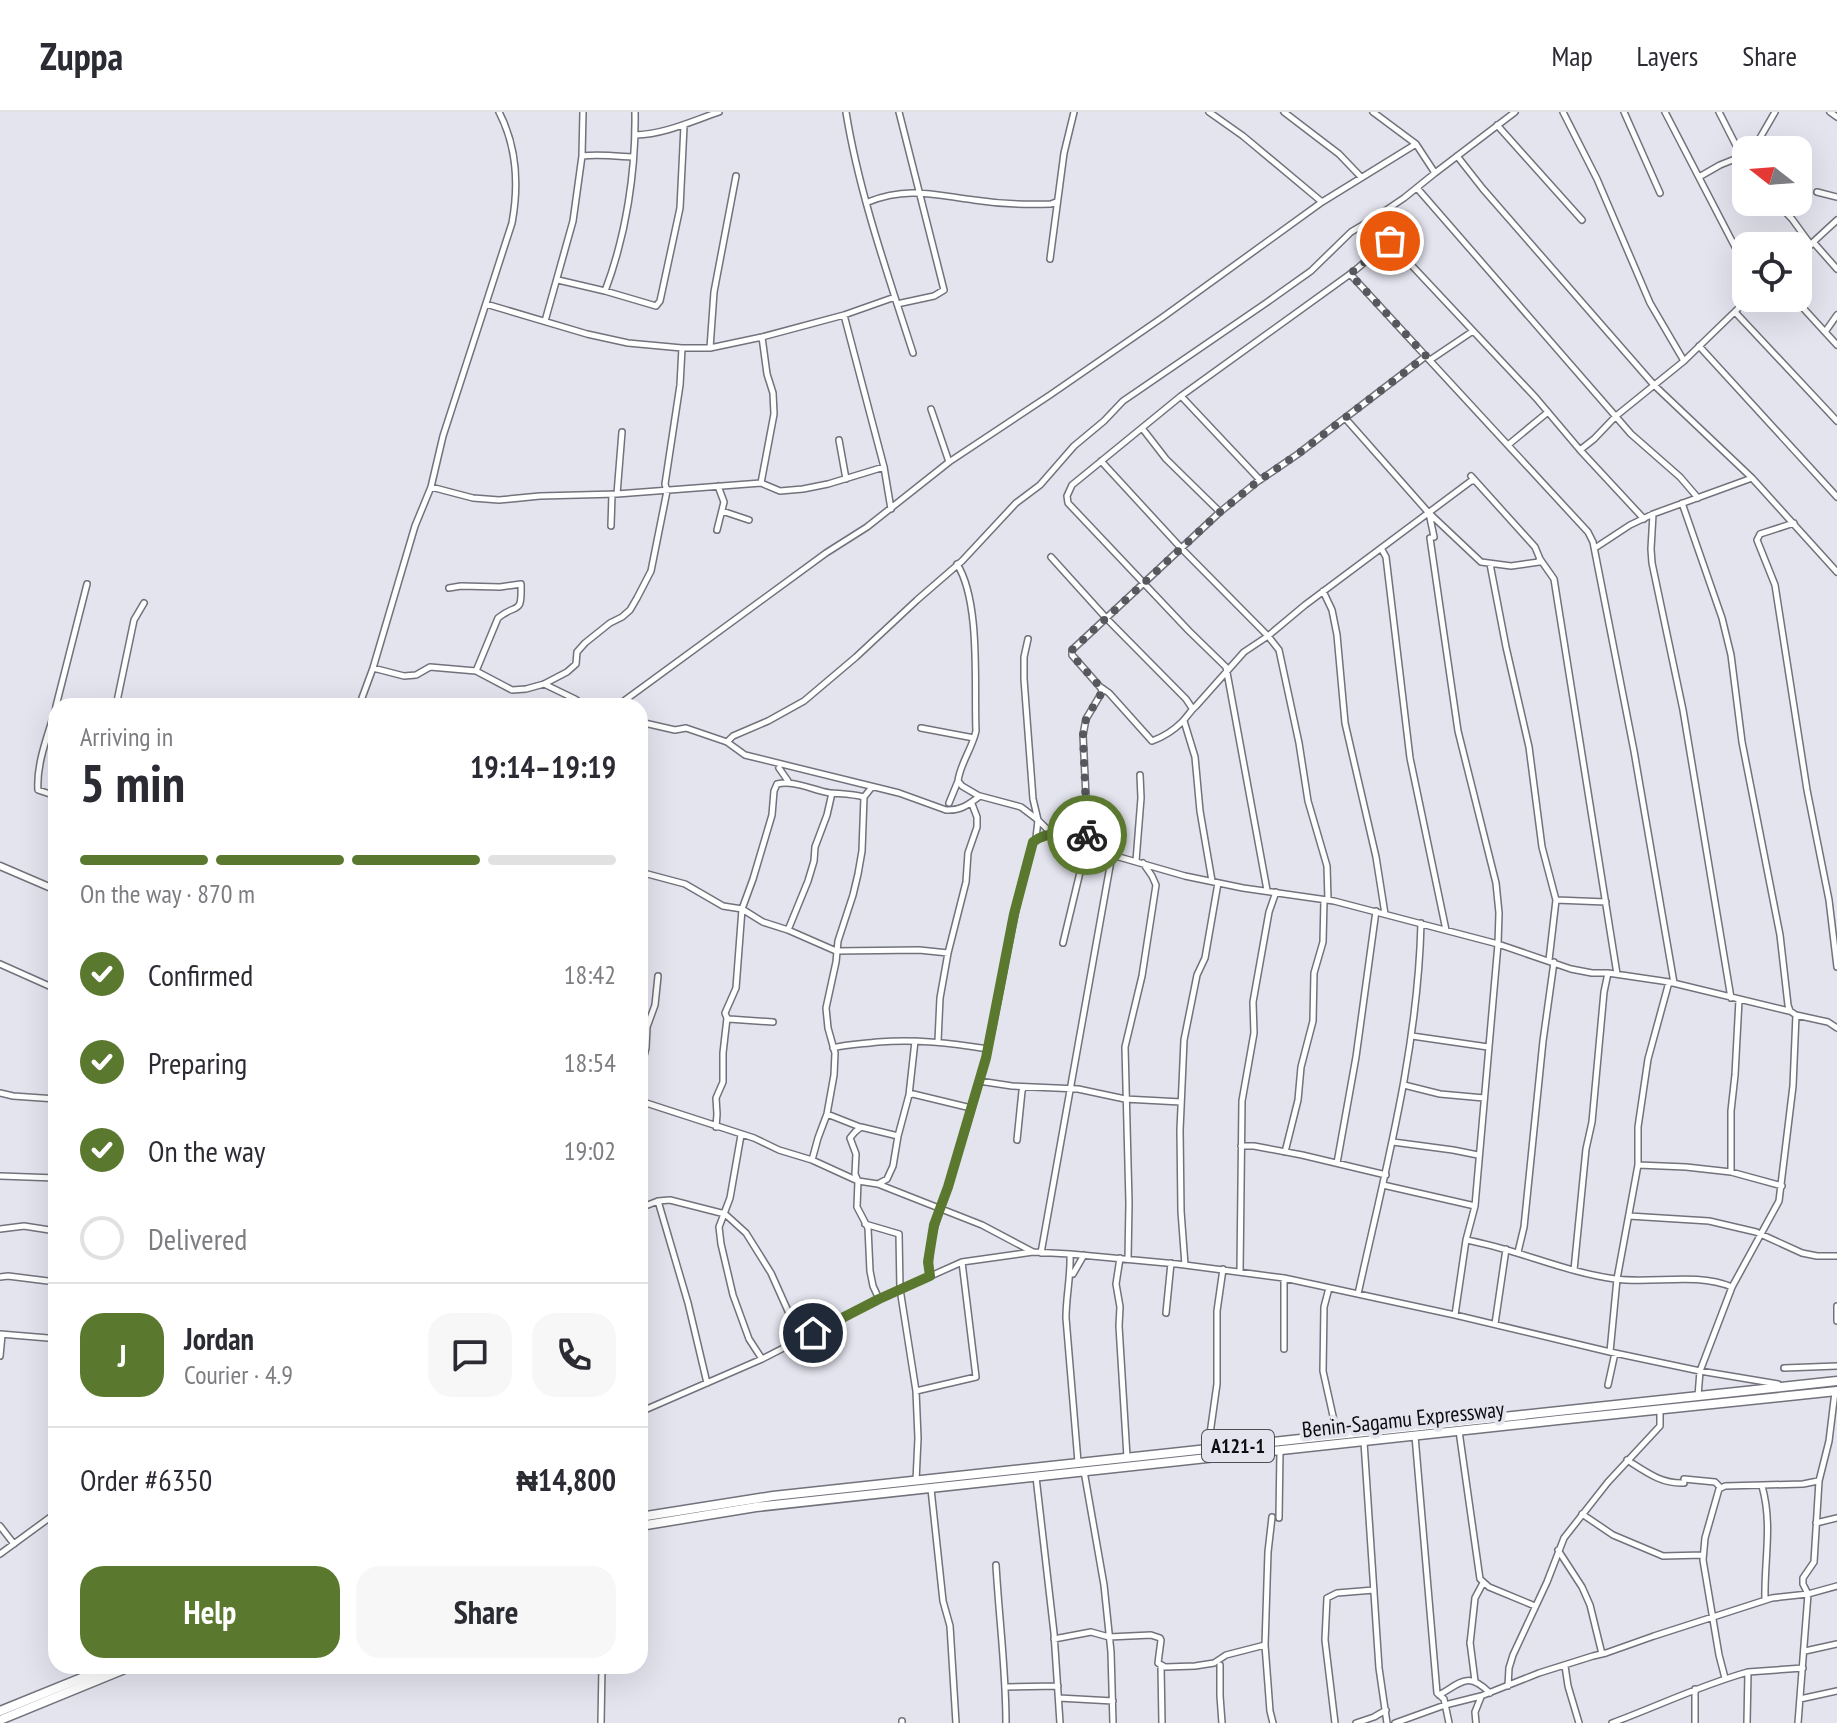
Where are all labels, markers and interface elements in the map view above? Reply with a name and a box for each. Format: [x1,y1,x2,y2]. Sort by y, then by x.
text: Zuppa [40,31,123,80]
text: Map [1551,37,1593,74]
text: Layers [1637,37,1698,74]
text: Share [1742,37,1797,74]
north arrow [1732,136,1812,216]
map controls [1732,136,1812,312]
pin [1356,207,1424,275]
icon: bag [1368,219,1412,263]
button: locate [1732,232,1812,312]
text: Arriving in [80,720,173,753]
text: 19:14–19:19 [470,747,616,786]
text: 5 min [80,749,185,816]
courier [1047,795,1127,875]
icon: bike [1065,813,1109,857]
text: On the way · 870 m [80,877,255,910]
icon: check [80,952,124,996]
text: Confirmed [148,955,253,994]
text: 18:42 [564,958,616,991]
icon: check [80,1040,124,1084]
text: Preparing [148,1043,247,1082]
text: 18:54 [564,1046,616,1079]
icon: check [80,1128,124,1172]
text: On the way [148,1131,265,1170]
text: 19:02 [564,1134,616,1167]
text: Delivered [148,1219,247,1258]
pin [779,1299,847,1367]
icon: home [791,1311,835,1355]
button: chat [428,1313,512,1397]
button: phone [532,1313,616,1397]
text: Jordan [184,1319,254,1358]
text: J [118,1336,126,1375]
text: Courier · 4.9 [184,1358,293,1391]
street label: Benin-Sagamu Expressway [1301,1394,1506,1444]
road number: A121-1 [1202,1430,1274,1462]
text: Order #6350 [80,1460,212,1499]
text: ₦14,800 [516,1460,616,1499]
button: Help [80,1566,340,1658]
button: Share [356,1566,616,1658]

